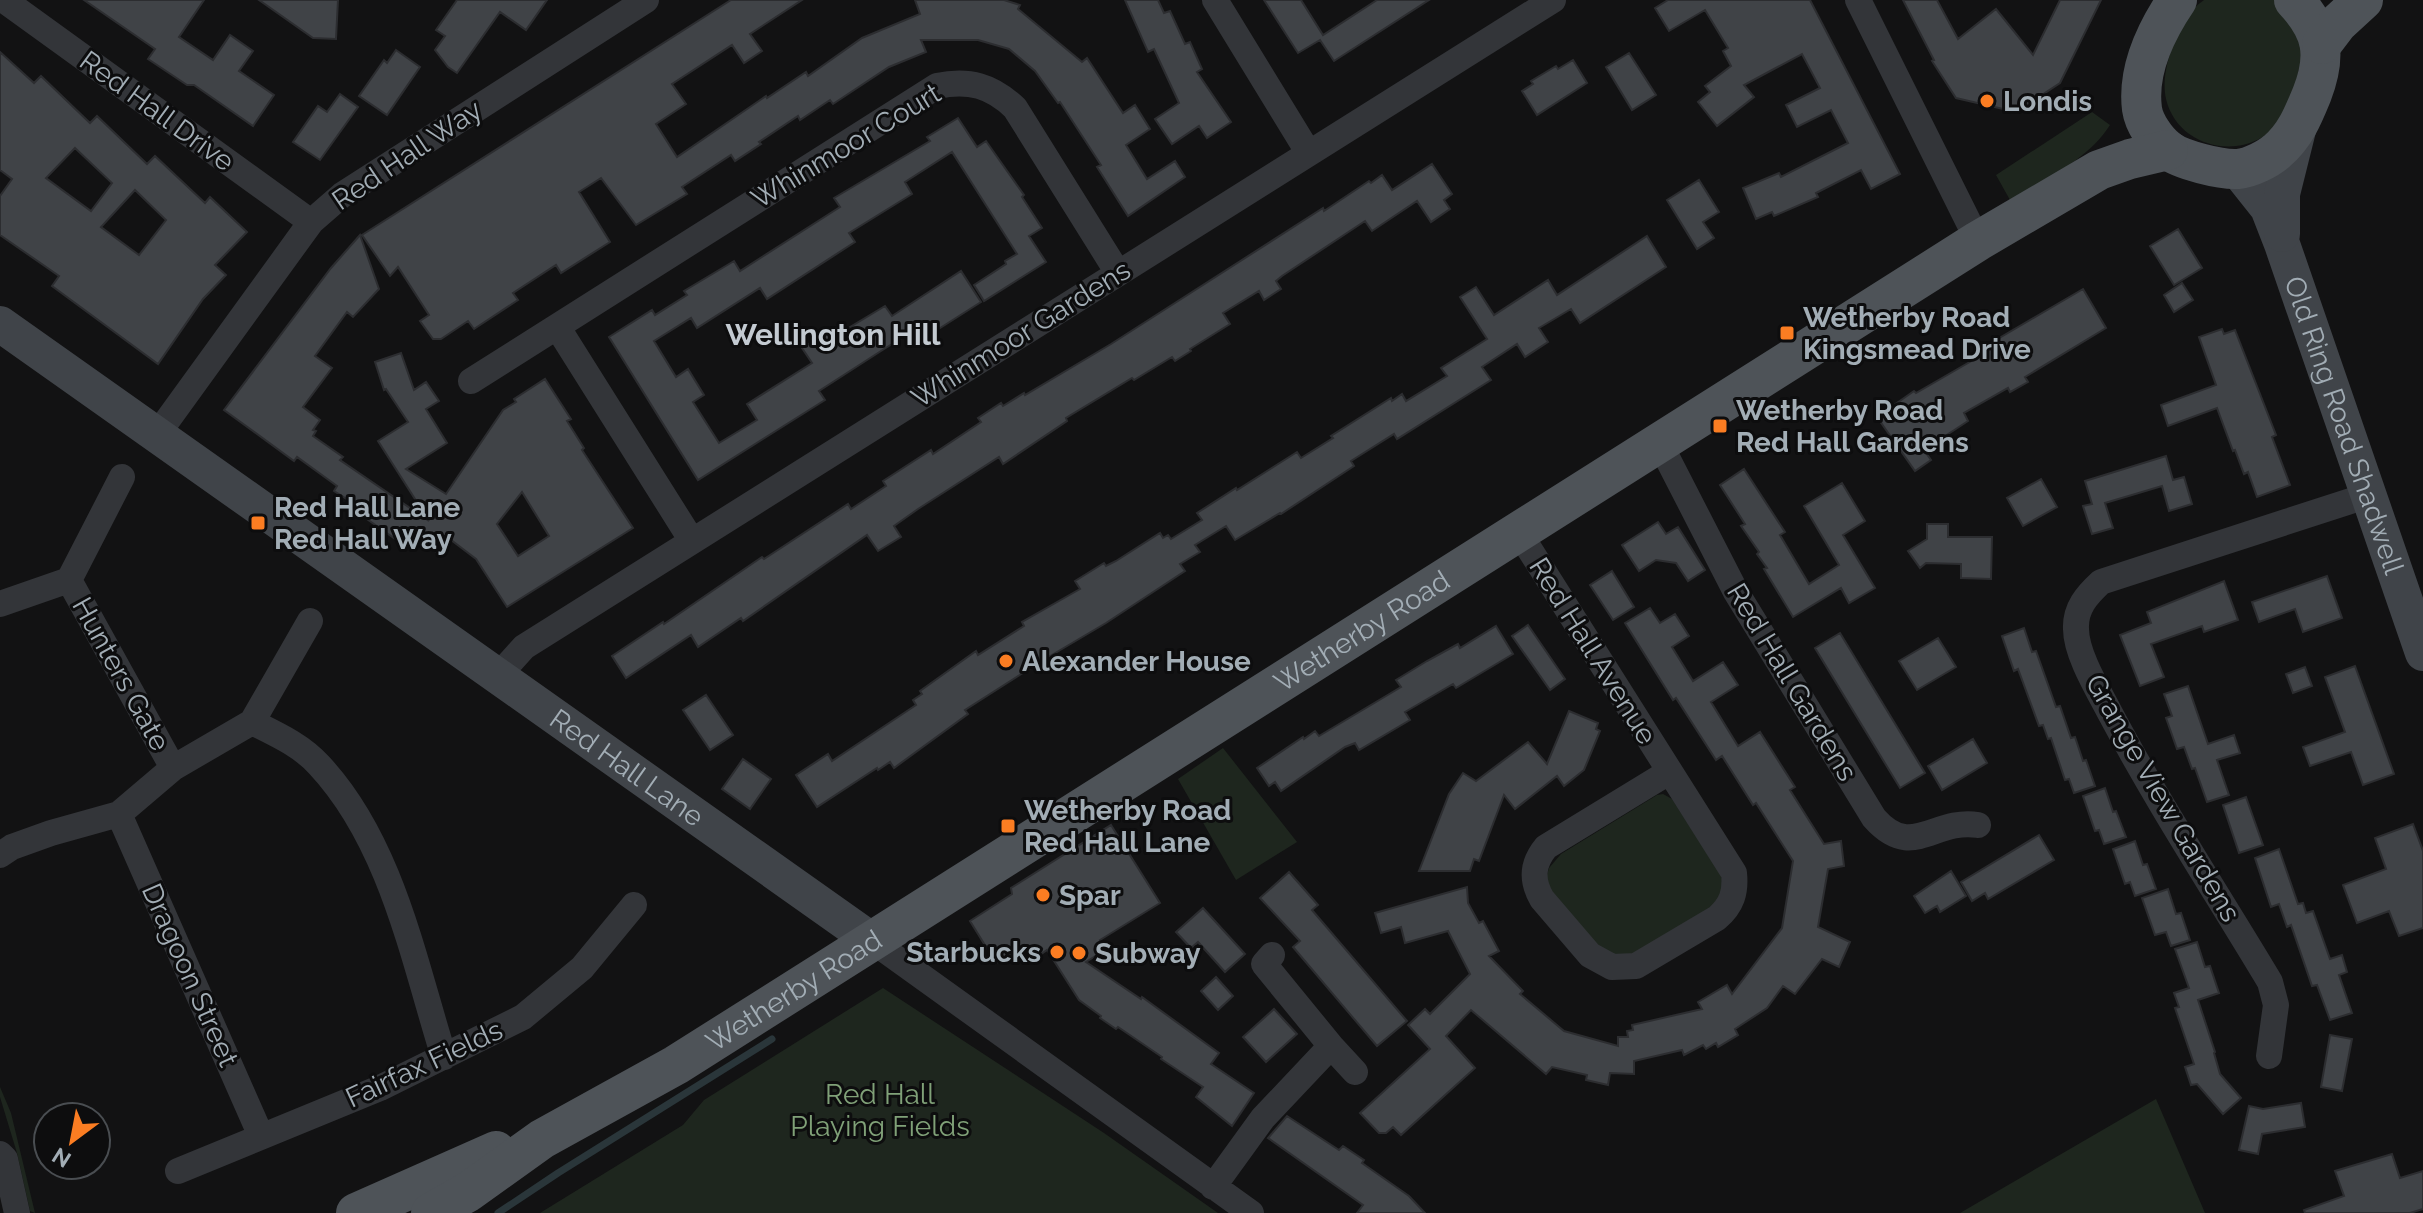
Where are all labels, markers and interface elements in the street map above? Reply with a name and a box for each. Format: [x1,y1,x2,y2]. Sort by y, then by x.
street label: Red Hall Drive [73,44,241,178]
street label: Whinmoor Court [745,76,947,216]
place label: Londis [2003,85,2092,118]
marker: Londis [1978,92,1996,110]
street label: Red Hall Way [326,93,488,217]
street label: Whinmoor Gardens [905,253,1137,415]
street label: Old Ring Road Shadwell [2278,272,2411,579]
place label: Wetherby Road Kingsmead Drive [1803,301,2031,366]
district label: Wellington Hill [725,317,941,352]
marker: Wetherby Road Kingsmead Drive [1778,324,1796,342]
place label: Wetherby Road Red Hall Gardens [1736,394,1969,459]
marker: Wetherby Road Red Hall Gardens [1711,417,1729,435]
place label: Red Hall Lane Red Hall Way [274,491,460,556]
marker: Red Hall Lane Red Hall Way [249,514,267,532]
street label: Red Hall Avenue [1522,552,1664,750]
street label: Wetherby Road [1268,563,1455,699]
street label: Red Hall Gardens [1720,577,1864,787]
street label: Hunters Gate [65,592,177,756]
place label: Alexander House [1022,645,1251,678]
marker: Alexander House [997,652,1015,670]
street label: Grange View Gardens [2079,668,2247,928]
street label: Red Hall Lane [544,702,710,833]
place label: Wetherby Road Red Hall Lane [1024,794,1231,859]
marker: Wetherby Road Red Hall Lane [999,817,1017,835]
street label: Dragoon Street [135,878,245,1072]
place label: Spar [1059,879,1121,912]
marker: Spar [1034,886,1052,904]
street label: Wetherby Road [700,923,888,1058]
place label: Starbucks [906,936,1041,969]
place label: Subway [1095,937,1201,970]
marker: Starbucks [1048,943,1066,961]
marker: Subway [1070,944,1088,962]
street label: Fairfax Fields [340,1013,508,1115]
park label: Red Hall Playing Fields [790,1078,970,1143]
north arrow [32,1101,112,1181]
text: N [47,1142,75,1173]

